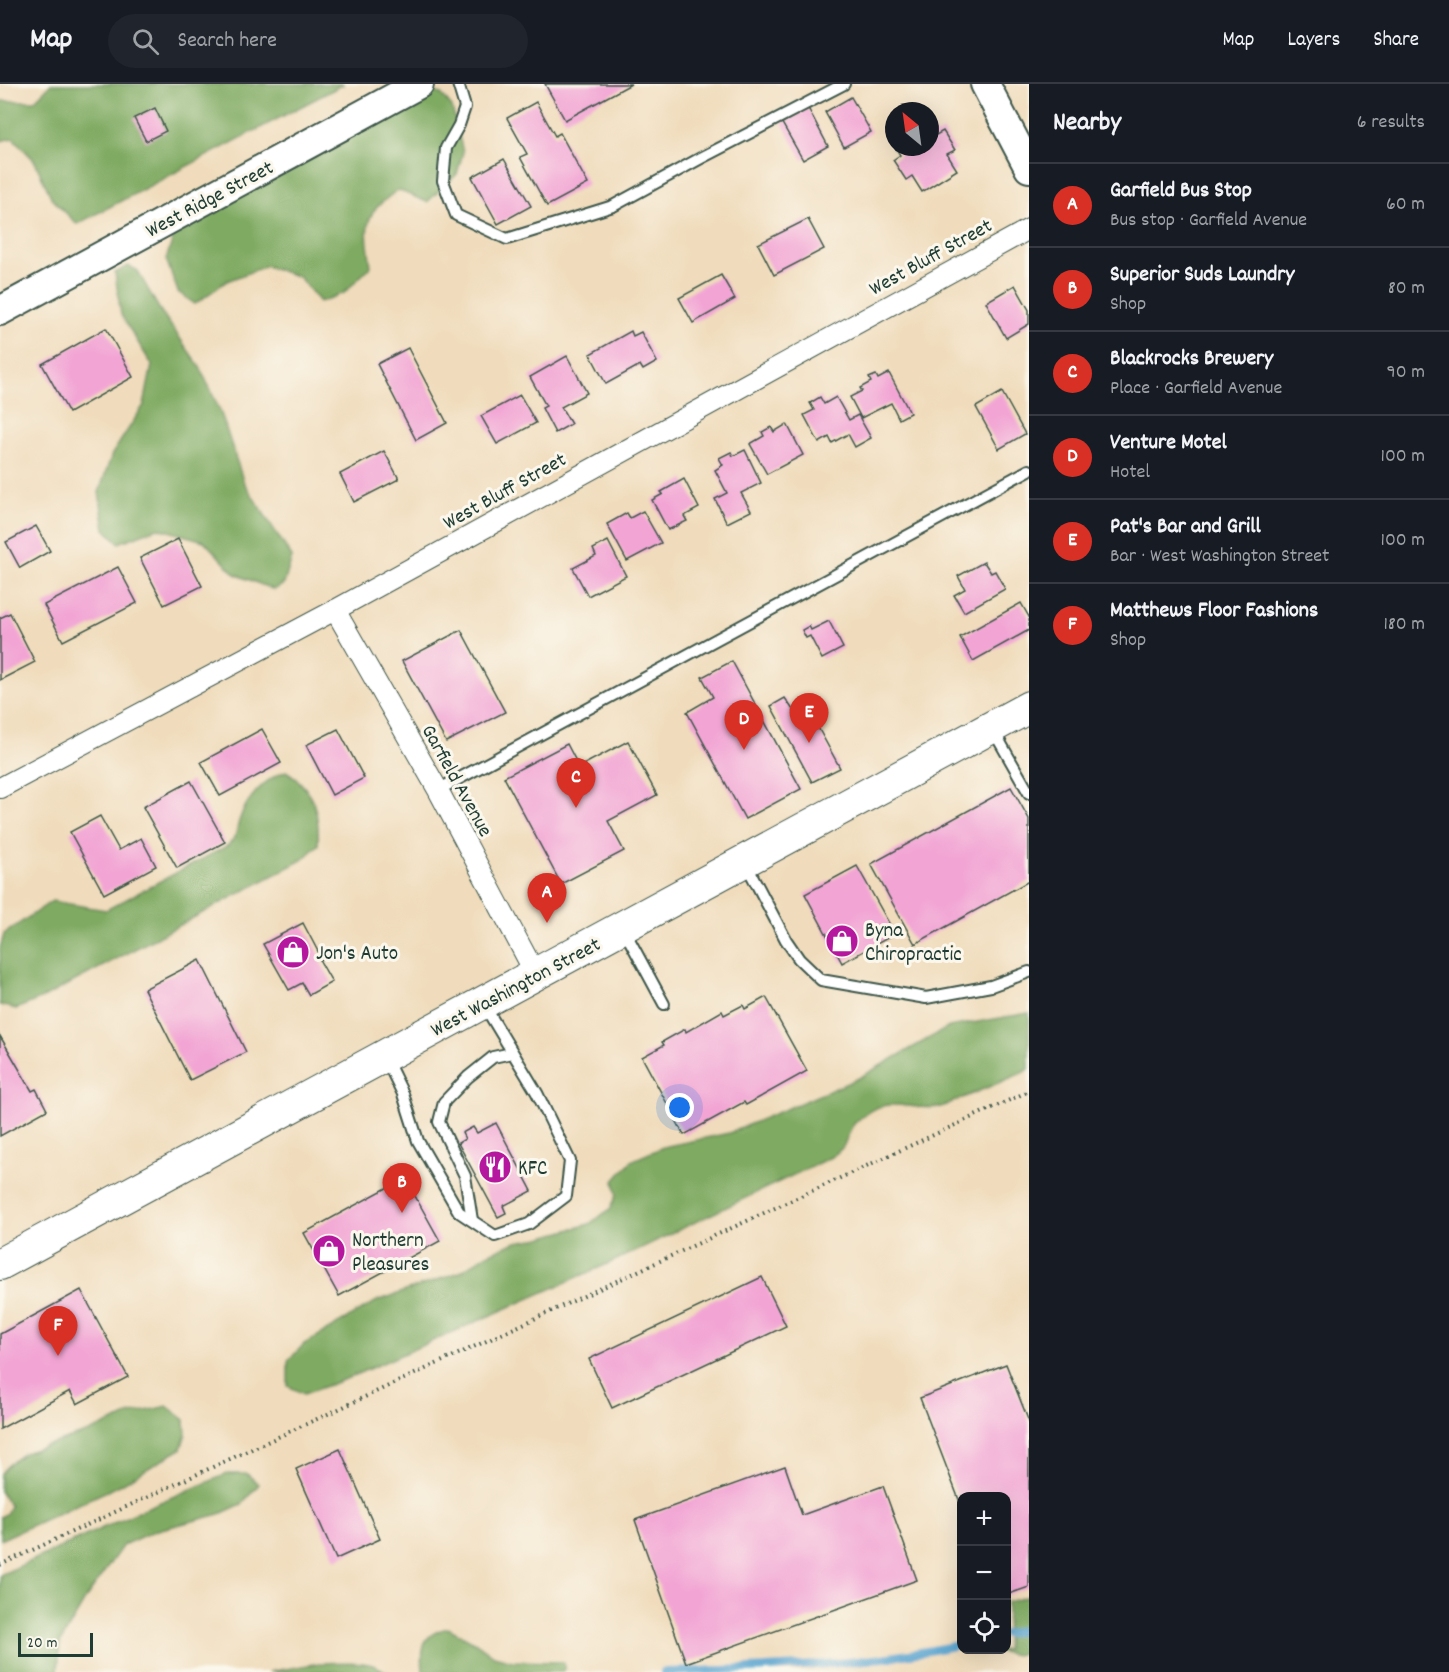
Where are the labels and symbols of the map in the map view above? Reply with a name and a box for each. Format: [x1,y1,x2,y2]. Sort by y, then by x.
north arrow [885,102,939,156]
street label: West Ridge Street [141,154,280,247]
street label: West Bluff Street [864,212,999,305]
street label: West Bluff Street [438,446,573,539]
pin: E [790,694,828,743]
pin: D [724,700,764,750]
street label: Garfield Avenue [412,720,499,843]
pin: C [556,758,596,808]
pin: A [528,874,566,923]
place label: Byna Chiropractic [865,917,962,971]
shop icon: Byna Chiropractic [824,923,860,959]
street label: West Washington Street [426,931,607,1046]
shop icon: Jon's Auto [275,934,311,970]
place label: Jon's Auto [316,940,398,970]
your location [665,1093,694,1122]
restaurant icon: KFC [477,1149,513,1185]
place label: KFC [518,1155,547,1185]
pin: B [382,1164,422,1213]
place label: Northern Pleasures [352,1227,429,1281]
shop icon: Northern Pleasures [311,1233,347,1269]
pin: F [38,1306,78,1356]
scale bar [18,1630,93,1658]

